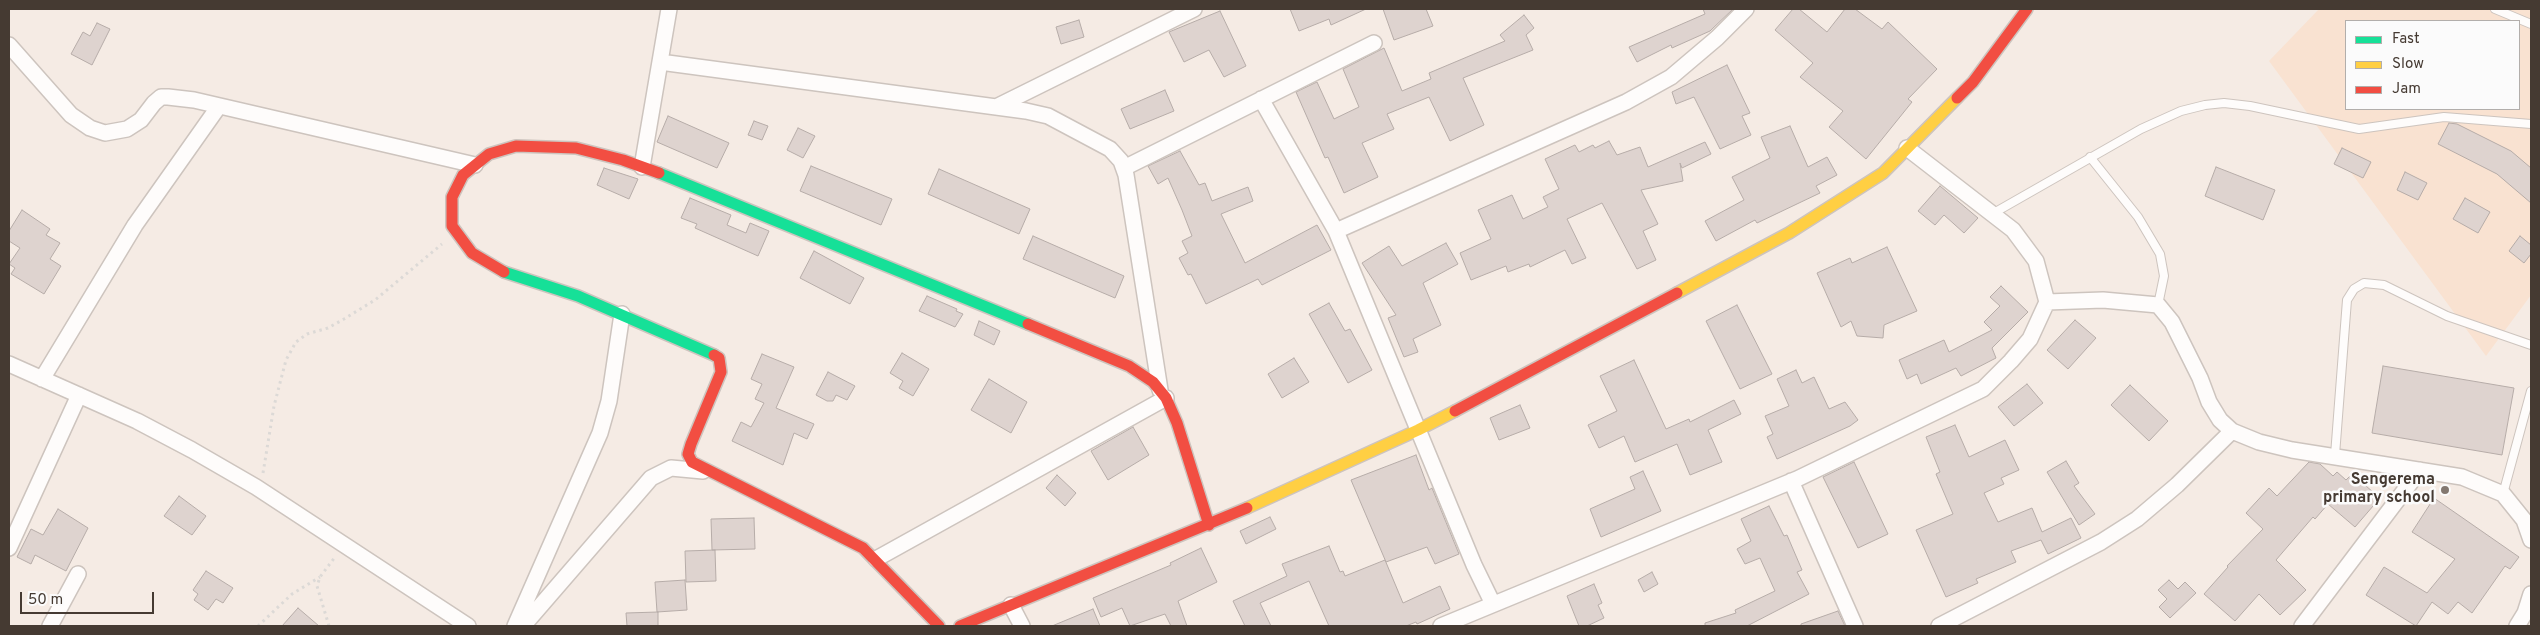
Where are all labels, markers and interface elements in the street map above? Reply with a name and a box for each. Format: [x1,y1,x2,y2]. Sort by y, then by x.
legend [2345,20,2520,110]
text: Fast [2392,30,2420,49]
text: Slow [2392,55,2424,74]
text: Jam [2392,80,2421,99]
place label: Sengerema primary school [2323,471,2435,509]
marker: Sengerema primary school [2439,484,2451,496]
scale bar [22,582,156,614]
text: 50 m [28,591,63,610]

